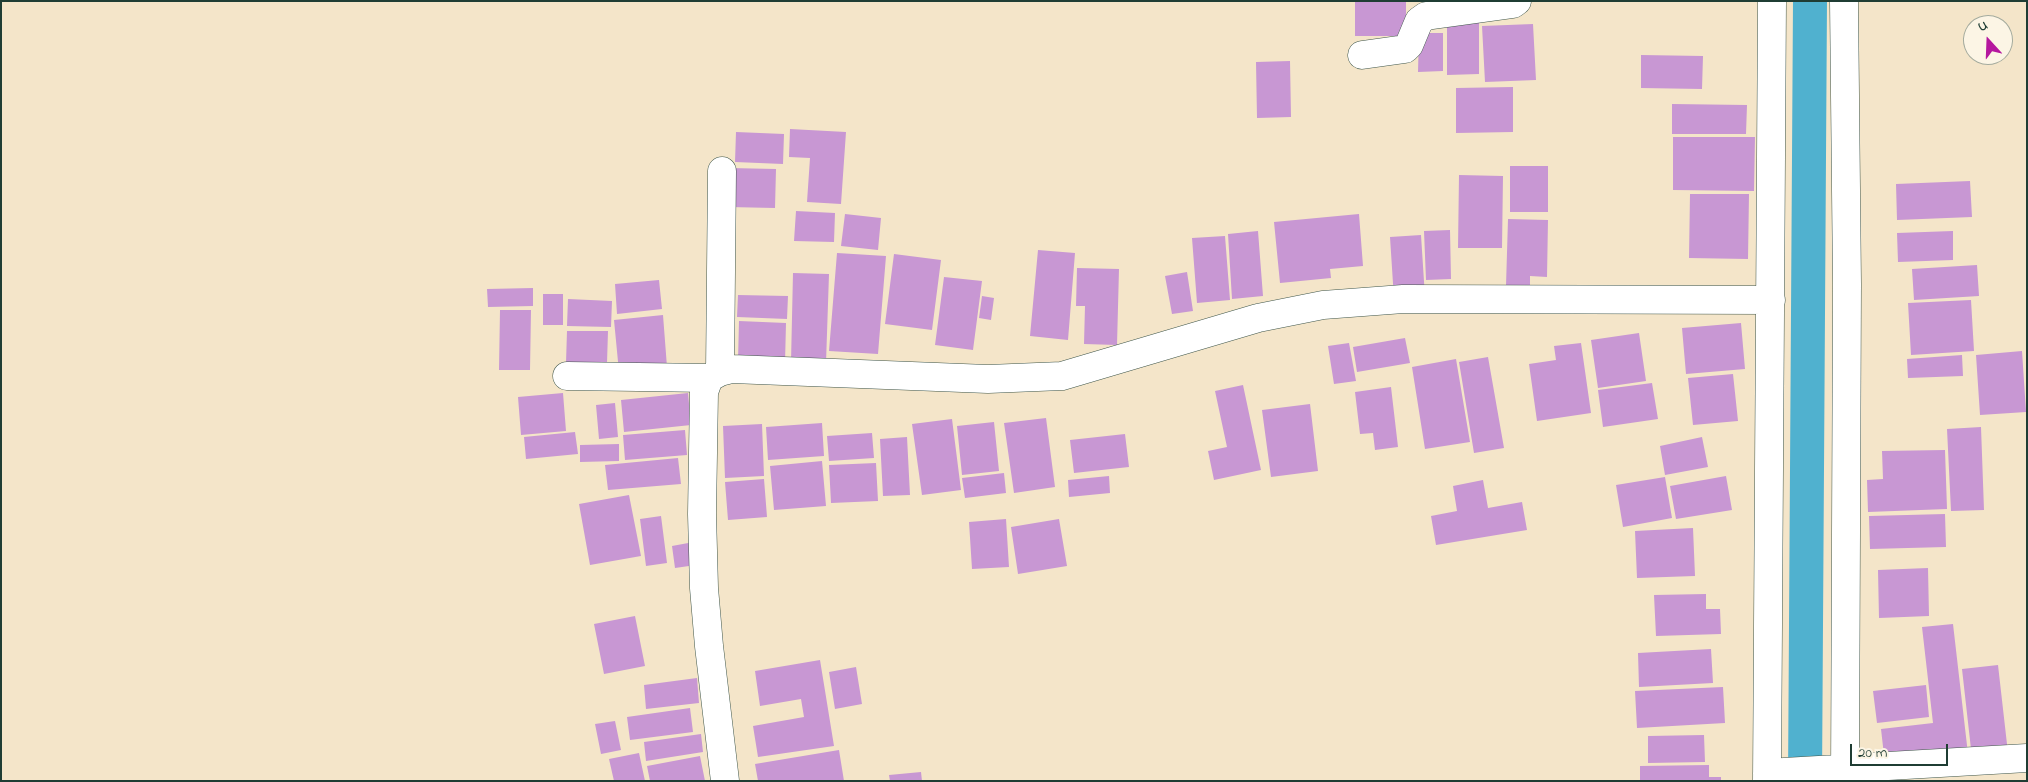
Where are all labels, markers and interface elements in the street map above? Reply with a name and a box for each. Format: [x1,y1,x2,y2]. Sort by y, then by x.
north arrow [1963,15,2013,65]
text: U [1975,15,1991,38]
scale bar [1853,734,1950,766]
text: 20 m [1858,742,1887,764]

